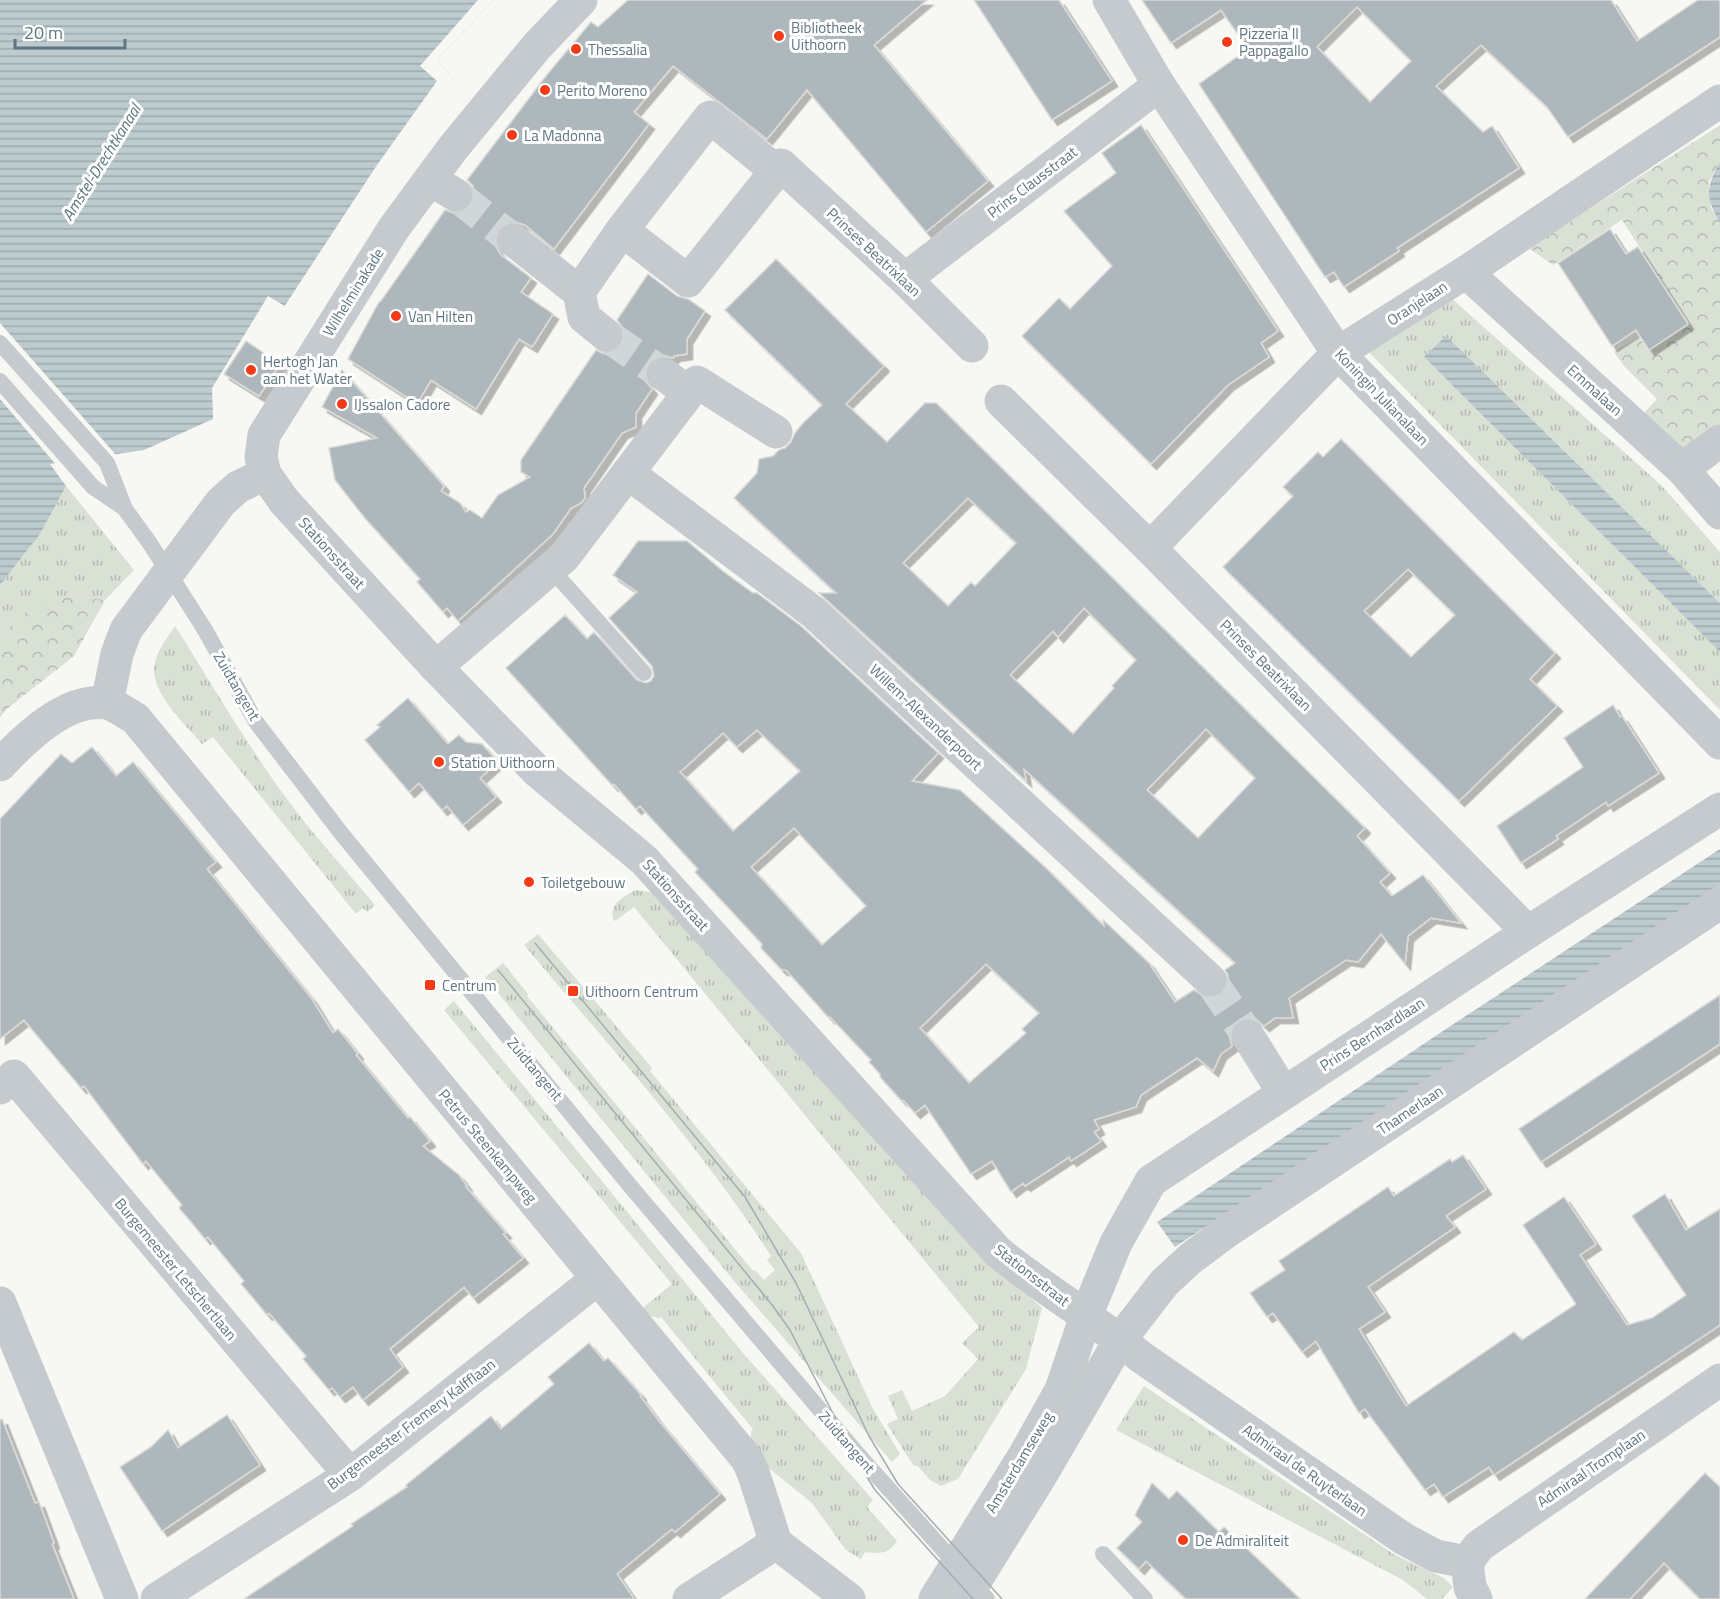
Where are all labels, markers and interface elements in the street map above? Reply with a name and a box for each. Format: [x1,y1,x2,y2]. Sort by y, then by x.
scale bar [15,12,124,50]
place label: Bibliotheek Uithoorn [791,16,862,56]
text: 20 m [24,19,63,46]
place label: Pizzeria Il Pappagallo [1239,22,1309,62]
marker: Bibliotheek Uithoorn [772,29,786,43]
marker: Pizzeria Il Pappagallo [1220,35,1234,49]
place label: Thessalia [588,38,648,61]
marker: Thessalia [569,42,583,56]
place label: Perito Moreno [557,79,647,102]
marker: Perito Moreno [538,83,552,97]
water label: Amstel-Drechtkanaal [56,98,147,225]
place label: La Madonna [524,124,602,147]
marker: La Madonna [505,128,519,142]
street label: Prins Clausstraat [982,140,1082,224]
street label: Prinses Beatrixlaan [822,202,926,302]
street label: Wilhelminakade [317,243,389,341]
street label: Oranjelaan [1382,275,1452,331]
place label: Van Hilten [408,305,473,328]
marker: Van Hilten [389,309,403,323]
street label: Koningin Julianalaan [1330,343,1434,451]
place label: Hertogh Jan aan het Water [263,350,352,390]
street label: Emmalaan [1562,359,1628,421]
marker: Hertogh Jan aan het Water [244,363,258,377]
place label: IJssalon Cadore [354,393,450,416]
marker: IJssalon Cadore [335,397,349,411]
street label: Stationsstraat [293,512,371,595]
street label: Prinses Beatrixlaan [1215,614,1317,716]
street label: Zuidtangent [208,647,266,725]
street label: Willem-Alexanderpoort [864,658,988,776]
place label: Station Uithoorn [451,751,555,774]
marker: Station Uithoorn [432,755,446,769]
street label: Stationsstraat [637,854,715,937]
place label: Toiletgebouw [541,871,625,894]
marker: Toiletgebouw [522,875,536,889]
place label: Centrum [442,974,497,997]
marker: Centrum [423,978,437,992]
place label: Uithoorn Centrum [585,980,698,1003]
marker: Uithoorn Centrum [566,984,580,998]
street label: Prins Bernhardlaan [1315,991,1429,1077]
street label: Zuidtangent [502,1032,569,1106]
street label: Thamerlaan [1372,1079,1448,1141]
street label: Petrus Steenkampweg [433,1084,543,1208]
street label: Burgemeester Letschertlaan [109,1193,243,1345]
street label: Stationsstraat [989,1238,1075,1312]
street label: Burgemeester Fremery Kalfflaan [322,1353,500,1495]
street label: Zuidtangent [813,1406,881,1479]
street label: Amsterdamseweg [979,1406,1059,1517]
street label: Admiraal de Ruyterlaan [1238,1418,1372,1522]
street label: Admiraal Tromplaan [1532,1423,1650,1513]
place label: De Admiraliteit [1195,1529,1290,1552]
marker: De Admiraliteit [1176,1533,1190,1547]

